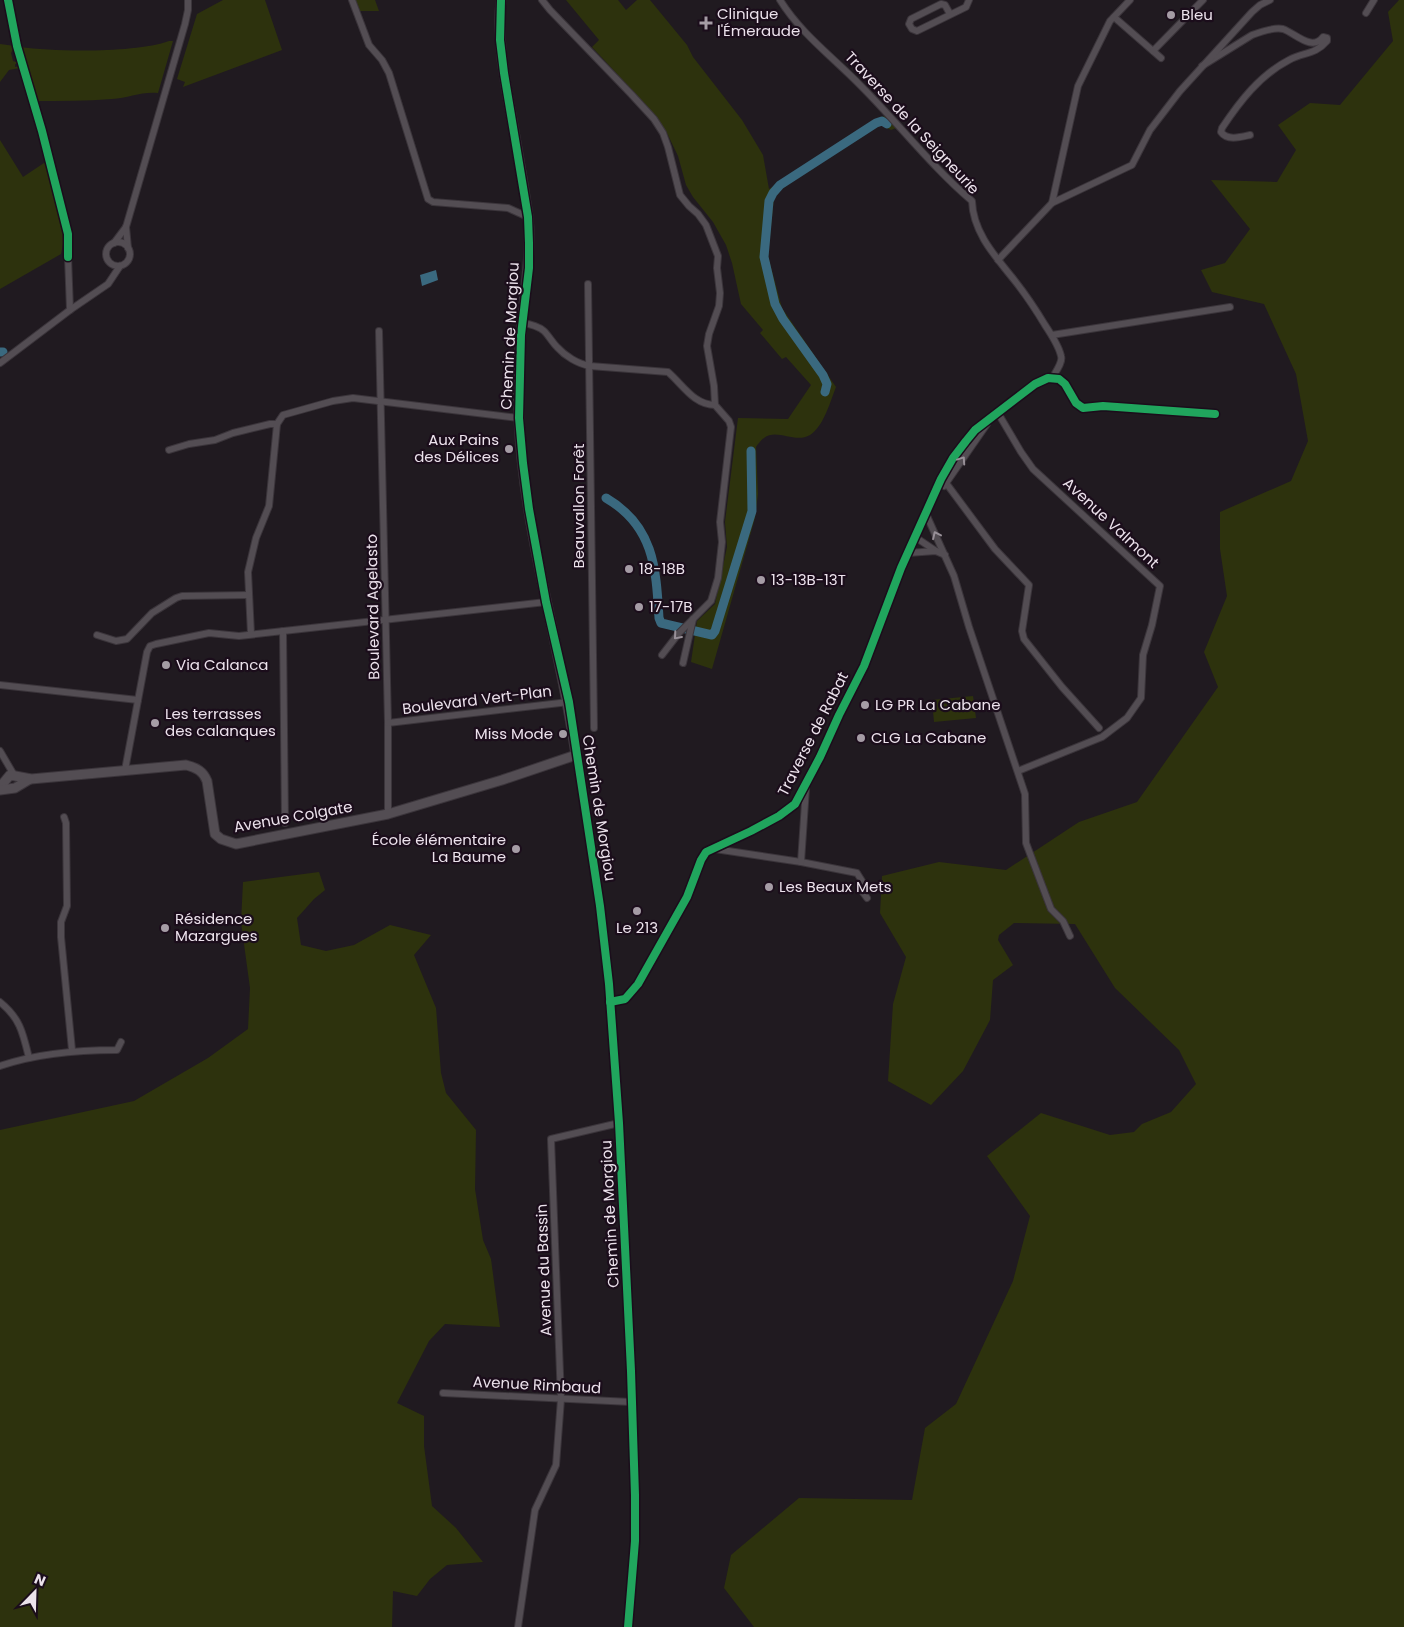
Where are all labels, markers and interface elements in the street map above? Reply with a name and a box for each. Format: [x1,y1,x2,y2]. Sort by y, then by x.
place label: Clinique l'Émeraude [717,3,800,41]
place label: Bleu [1181,4,1213,25]
marker: Bleu [1165,9,1177,21]
marker: Clinique l'Émeraude [699,16,713,30]
street label: Traverse de la Seigneurie [840,47,984,199]
street label: Chemin de Morgiou [495,262,524,410]
place label: Aux Pains des Délices [414,429,499,467]
marker: Aux Pains des Délices [503,443,515,455]
street label: Beauvallon Forêt [568,444,589,568]
one-way arrow [955,456,965,465]
street label: Avenue Valmont [1059,473,1164,573]
one-way arrow [932,531,943,540]
street label: Boulevard Agelasto [361,534,384,680]
place label: 18-18B [639,558,685,579]
marker: 18-18B [623,563,635,575]
place label: 13-13B-13T [771,569,846,590]
marker: 13-13B-13T [755,574,767,586]
place label: 17-17B [649,596,692,617]
marker: 17-17B [633,601,645,613]
one-way arrow [674,630,682,639]
place label: Via Calanca [176,654,268,675]
marker: Via Calanca [160,659,172,671]
street label: Traverse de Rabat [772,668,853,799]
street label: Boulevard Vert-Plan [401,680,553,719]
place label: LG PR La Cabane [875,694,1001,715]
marker: LG PR La Cabane [859,699,871,711]
place label: Les terrasses des calanques [165,703,276,741]
marker: Les terrasses des calanques [149,717,161,729]
place label: Miss Mode [475,723,553,744]
place label: CLG La Cabane [871,727,986,748]
marker: Miss Mode [557,728,569,740]
marker: CLG La Cabane [855,732,867,744]
street label: Chemin de Morgiou [578,733,621,883]
street label: Avenue Colgate [232,796,354,837]
place label: École élémentaire La Baume [372,829,506,867]
marker: École élémentaire La Baume [510,843,522,855]
place label: Les Beaux Mets [779,876,892,897]
marker: Les Beaux Mets [763,881,775,893]
marker: Le 213 [631,905,643,917]
place label: Résidence Mazargues [175,908,258,946]
place label: Le 213 [616,917,658,938]
marker: Résidence Mazargues [159,922,171,934]
street label: Chemin de Morgiou [595,1140,624,1288]
street label: Avenue du Bassin [531,1204,556,1337]
street label: Avenue Rimbaud [472,1371,602,1398]
north arrow [10,1567,60,1617]
text: N [31,1569,49,1591]

